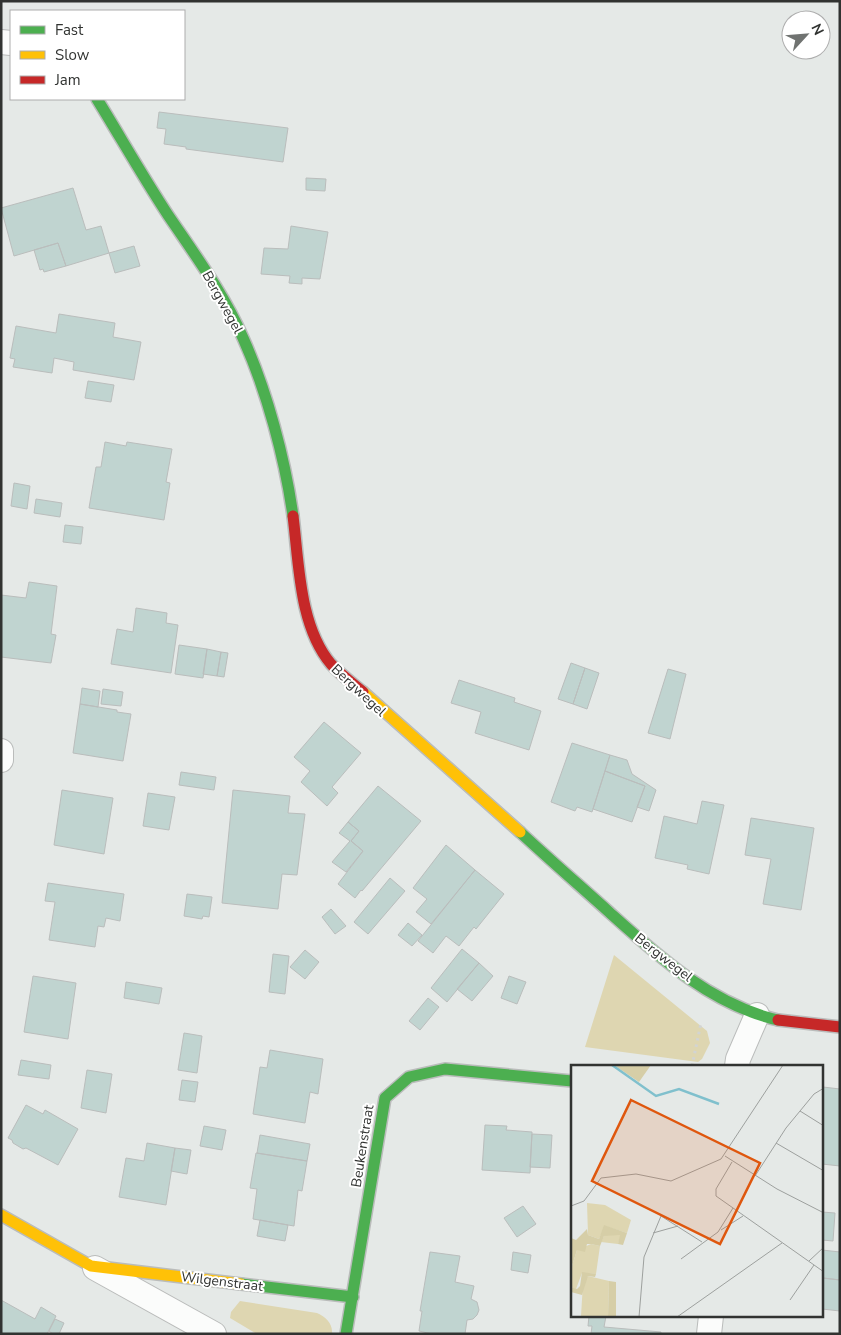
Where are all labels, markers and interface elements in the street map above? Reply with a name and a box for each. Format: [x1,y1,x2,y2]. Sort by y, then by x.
legend [10,10,185,100]
north arrow [781,10,831,60]
text: Fast [55,20,84,40]
text: N [806,21,828,38]
text: Slow [55,45,90,65]
text: Jam [54,70,81,90]
street label: Bergwegel [198,267,248,338]
street label: Bergwegel [327,660,391,721]
street label: Bergwegel [631,929,697,987]
inset map [571,1065,824,1318]
street label: Beukenstraat [347,1103,378,1189]
street label: Wilgenstraat [180,1267,264,1296]

